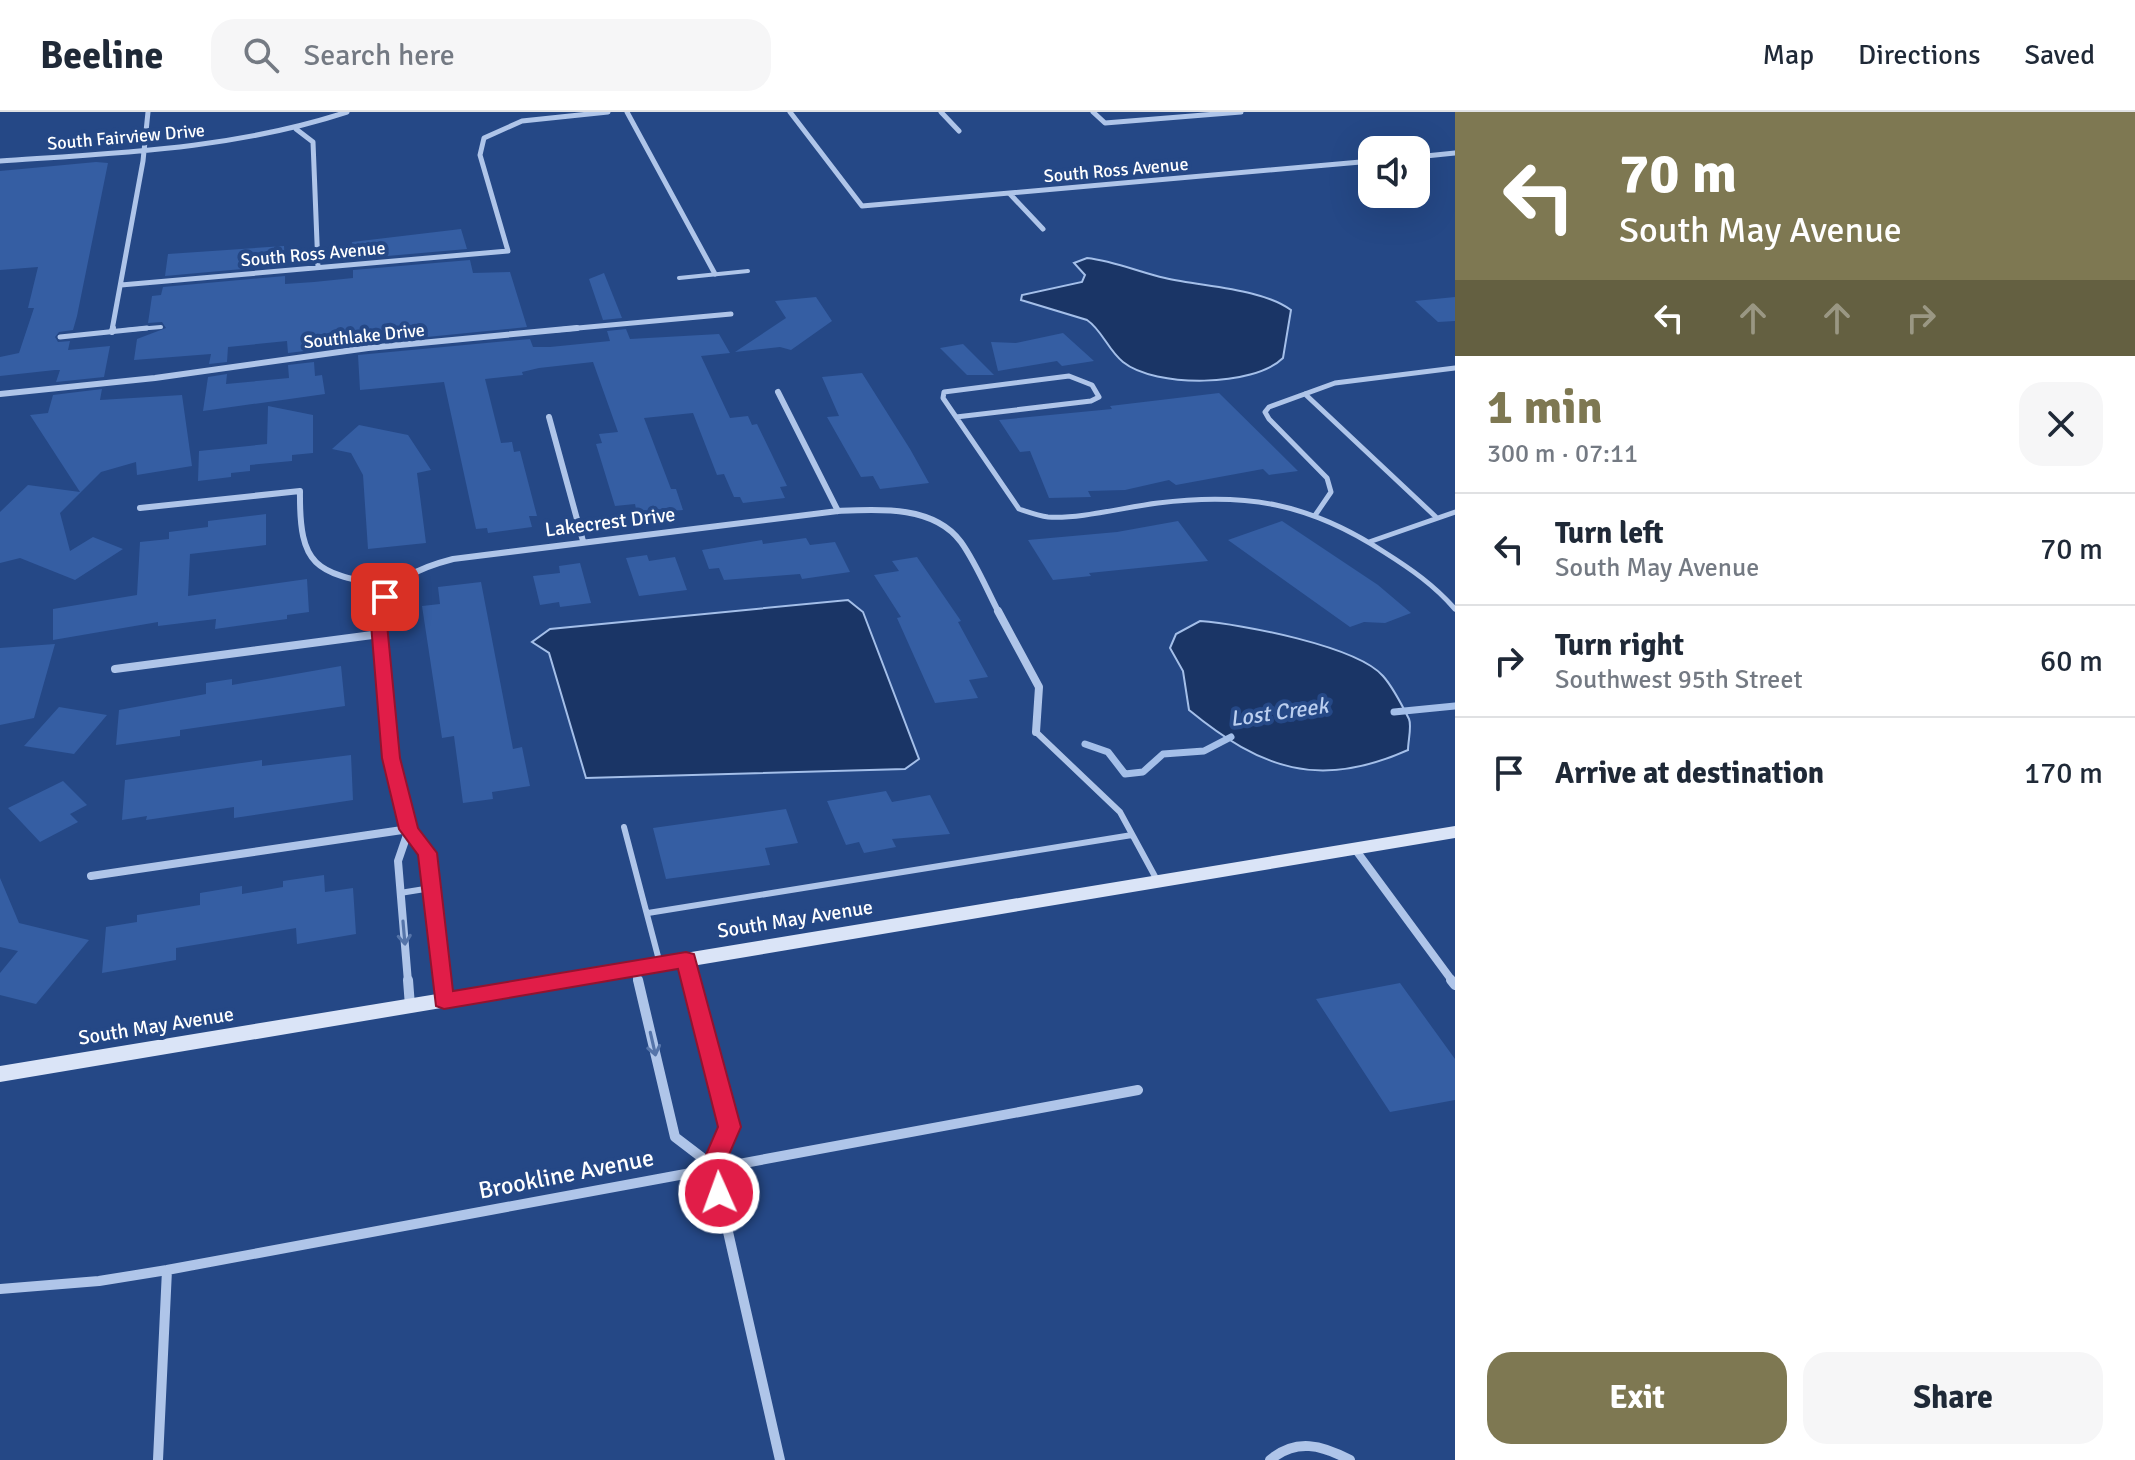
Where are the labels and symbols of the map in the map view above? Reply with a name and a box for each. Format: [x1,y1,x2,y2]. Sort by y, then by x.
street label: South Fairview Drive [46,119,206,155]
street label: South Ross Avenue [1043,153,1189,187]
street label: South Ross Avenue [240,237,386,271]
street label: Southlake Drive [302,319,426,353]
street label: Lakecrest Drive [543,502,677,542]
pin [351,563,419,631]
water label: Lost Creek [1228,691,1332,732]
street label: South May Avenue [715,894,875,944]
one-way arrow [397,919,412,946]
street label: South May Avenue [76,1001,236,1051]
one-way arrow [646,1031,661,1056]
street label: Brookline Avenue [476,1142,656,1206]
position arrow [677,1151,761,1235]

